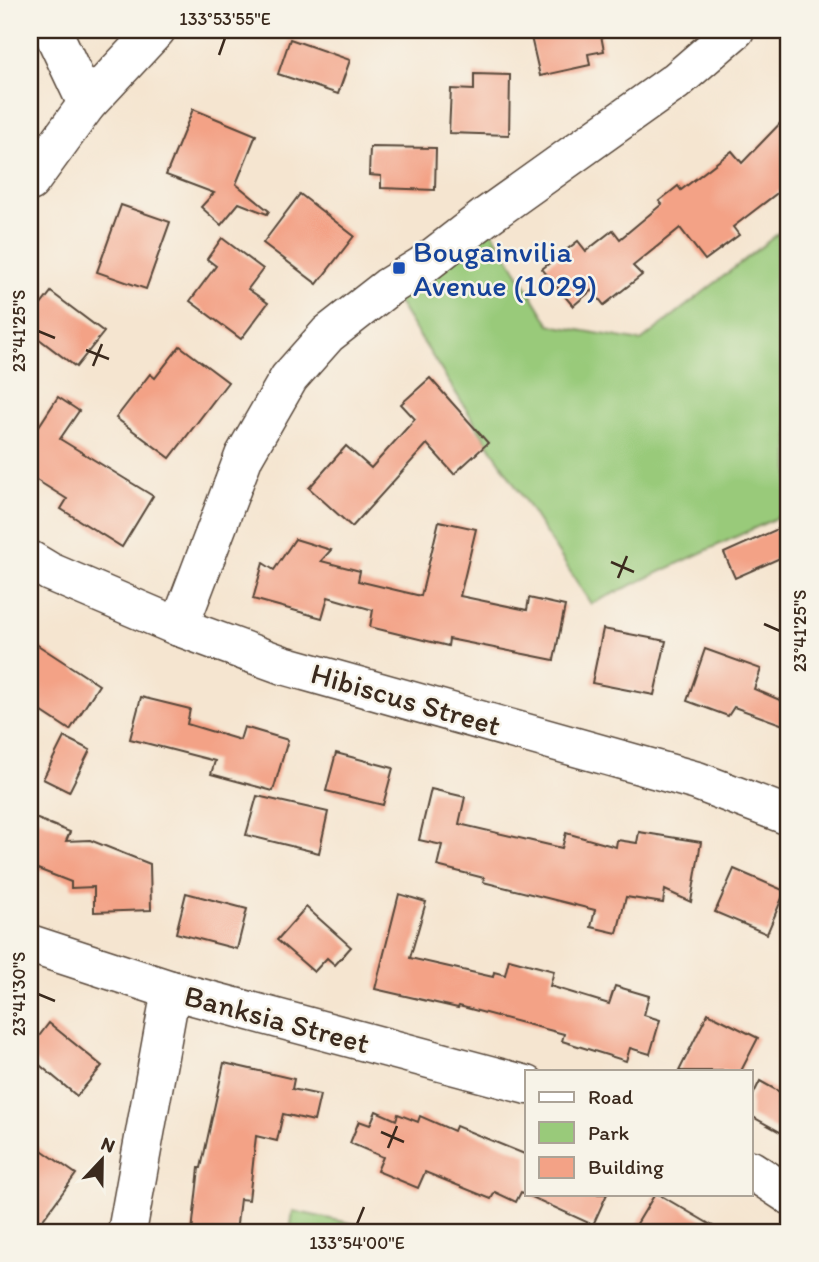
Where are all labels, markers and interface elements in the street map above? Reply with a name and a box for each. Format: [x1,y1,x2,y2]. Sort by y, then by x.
text: 133°53'55"E [179,8,271,30]
place label: Bougainvilia Avenue (1029) [413,233,597,304]
marker: Bougainvilia Avenue (1029) [391,260,407,276]
text: 23°41'25"S [8,290,30,372]
text: 23°41'25"S [789,590,811,672]
street label: Hibiscus Street [307,654,505,744]
text: 23°41'30"S [8,952,30,1036]
street label: Banksia Street [180,977,374,1061]
legend [525,1070,752,1196]
text: Road [588,1084,634,1109]
text: Park [588,1120,630,1145]
north arrow [66,1126,136,1196]
text: N [98,1132,118,1158]
text: Building [588,1154,664,1179]
text: 133°54'00"E [309,1232,405,1254]

